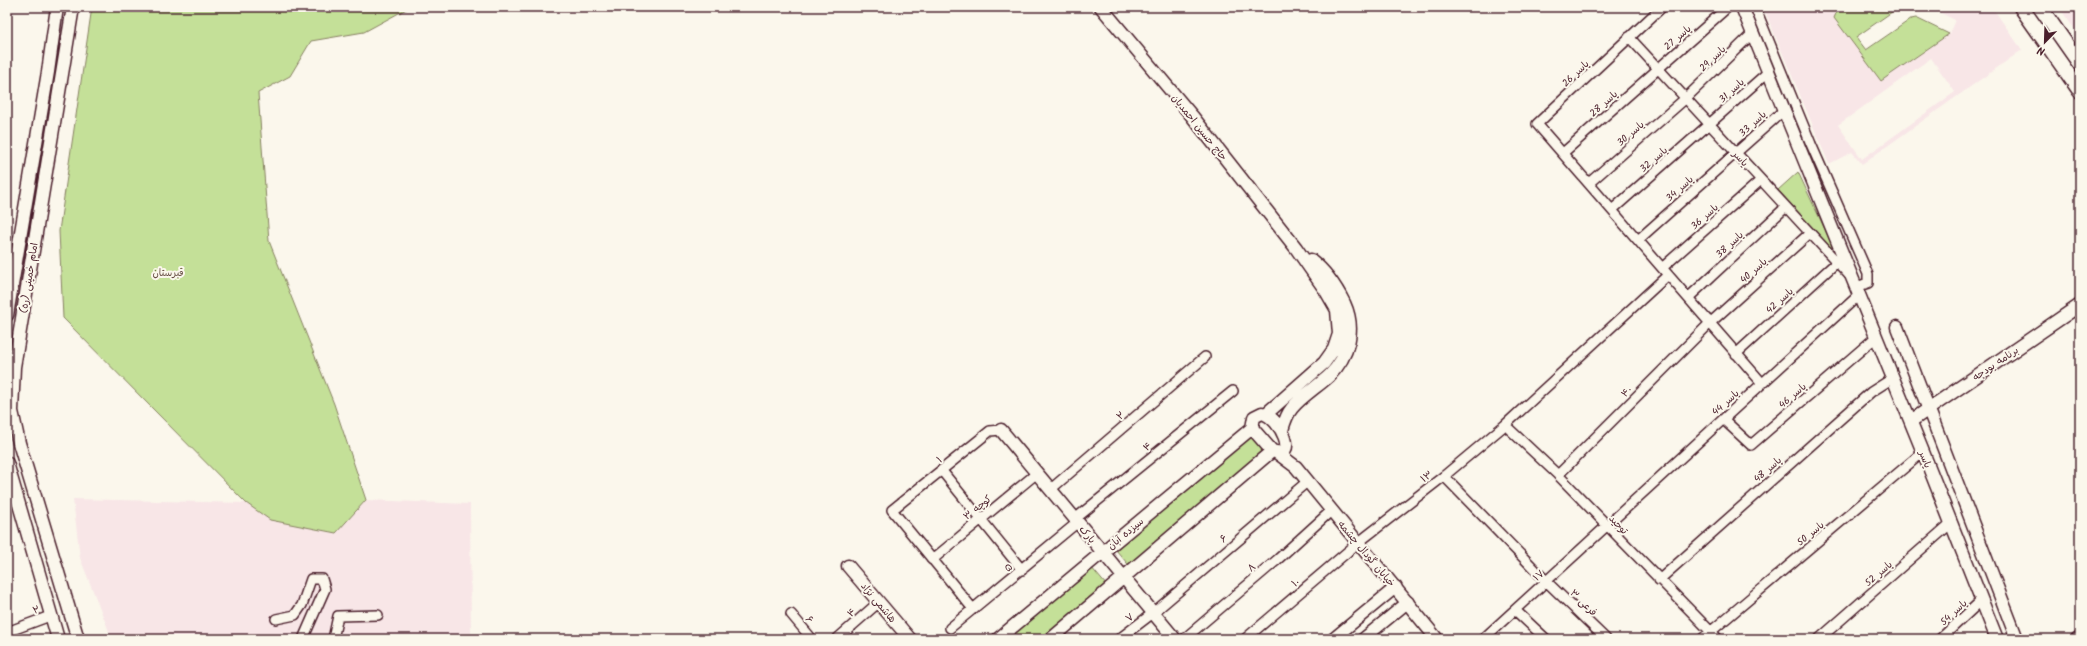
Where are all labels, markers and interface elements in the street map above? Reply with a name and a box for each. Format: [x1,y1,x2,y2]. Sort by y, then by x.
street label: یاسر 27 [1660,21,1695,54]
north arrow [2025,22,2065,62]
text: N [2035,41,2048,60]
street label: یاسر 29 [1696,42,1730,76]
street label: یاسر 26 [1558,56,1593,91]
street label: یاسر 31 [1715,75,1748,107]
street label: یاسر 28 [1586,87,1621,121]
street label: حاج حسین احمدیان [1167,91,1231,164]
street label: یاسر 33 [1735,107,1770,141]
street label: یاسر 30 [1613,117,1648,150]
street label: یاسر 32 [1636,143,1671,177]
street label: یاسر [1728,146,1752,171]
street label: یاسر 34 [1662,172,1697,206]
street label: یاسر 36 [1687,200,1722,234]
street label: یاسر 38 [1712,227,1747,262]
street label: امام خمینی (ره) [16,242,42,315]
street label: یاسر 40 [1736,254,1771,287]
park label: قبرستان [152,265,184,281]
street label: یاسر 42 [1762,284,1797,318]
street label: برنامه بودجه [1969,342,2022,385]
street label: یاسر 46 [1775,379,1810,412]
street label: ۴۰ [1617,382,1636,401]
street label: یاسر 44 [1708,386,1743,420]
street label: ۲ [1113,407,1128,424]
street label: ۴ [1140,438,1156,455]
street label: یاسر [1914,447,1936,470]
street label: ۱ [933,452,946,467]
street label: یاسر 48 [1750,453,1785,487]
street label: ۱۳ [1417,467,1436,487]
street label: کوچه ۳ [960,491,995,524]
street label: توحید [1605,511,1632,538]
street label: سیزده آبان [1104,514,1148,554]
street label: خیابان گودال چشمه [1334,517,1399,591]
street label: یاسر 50 [1793,517,1828,550]
street label: پارک [1075,522,1100,547]
street label: ۶ [1216,531,1231,547]
street label: یاسر 52 [1861,557,1896,591]
street label: ۵ [1001,559,1016,576]
street label: ۸ [1244,559,1259,576]
street label: ۱۷ [1529,566,1548,585]
street label: ۱۰ [1288,574,1303,591]
street label: هاشمی نژاد [857,579,900,626]
street label: فرعی ۳ [1566,586,1601,620]
street label: یاسر 54 [1936,596,1971,630]
street label: ۲ [30,601,42,619]
street label: ۴ [844,604,860,621]
street label: ۷ [1122,609,1137,626]
street label: ۶ [801,612,817,627]

